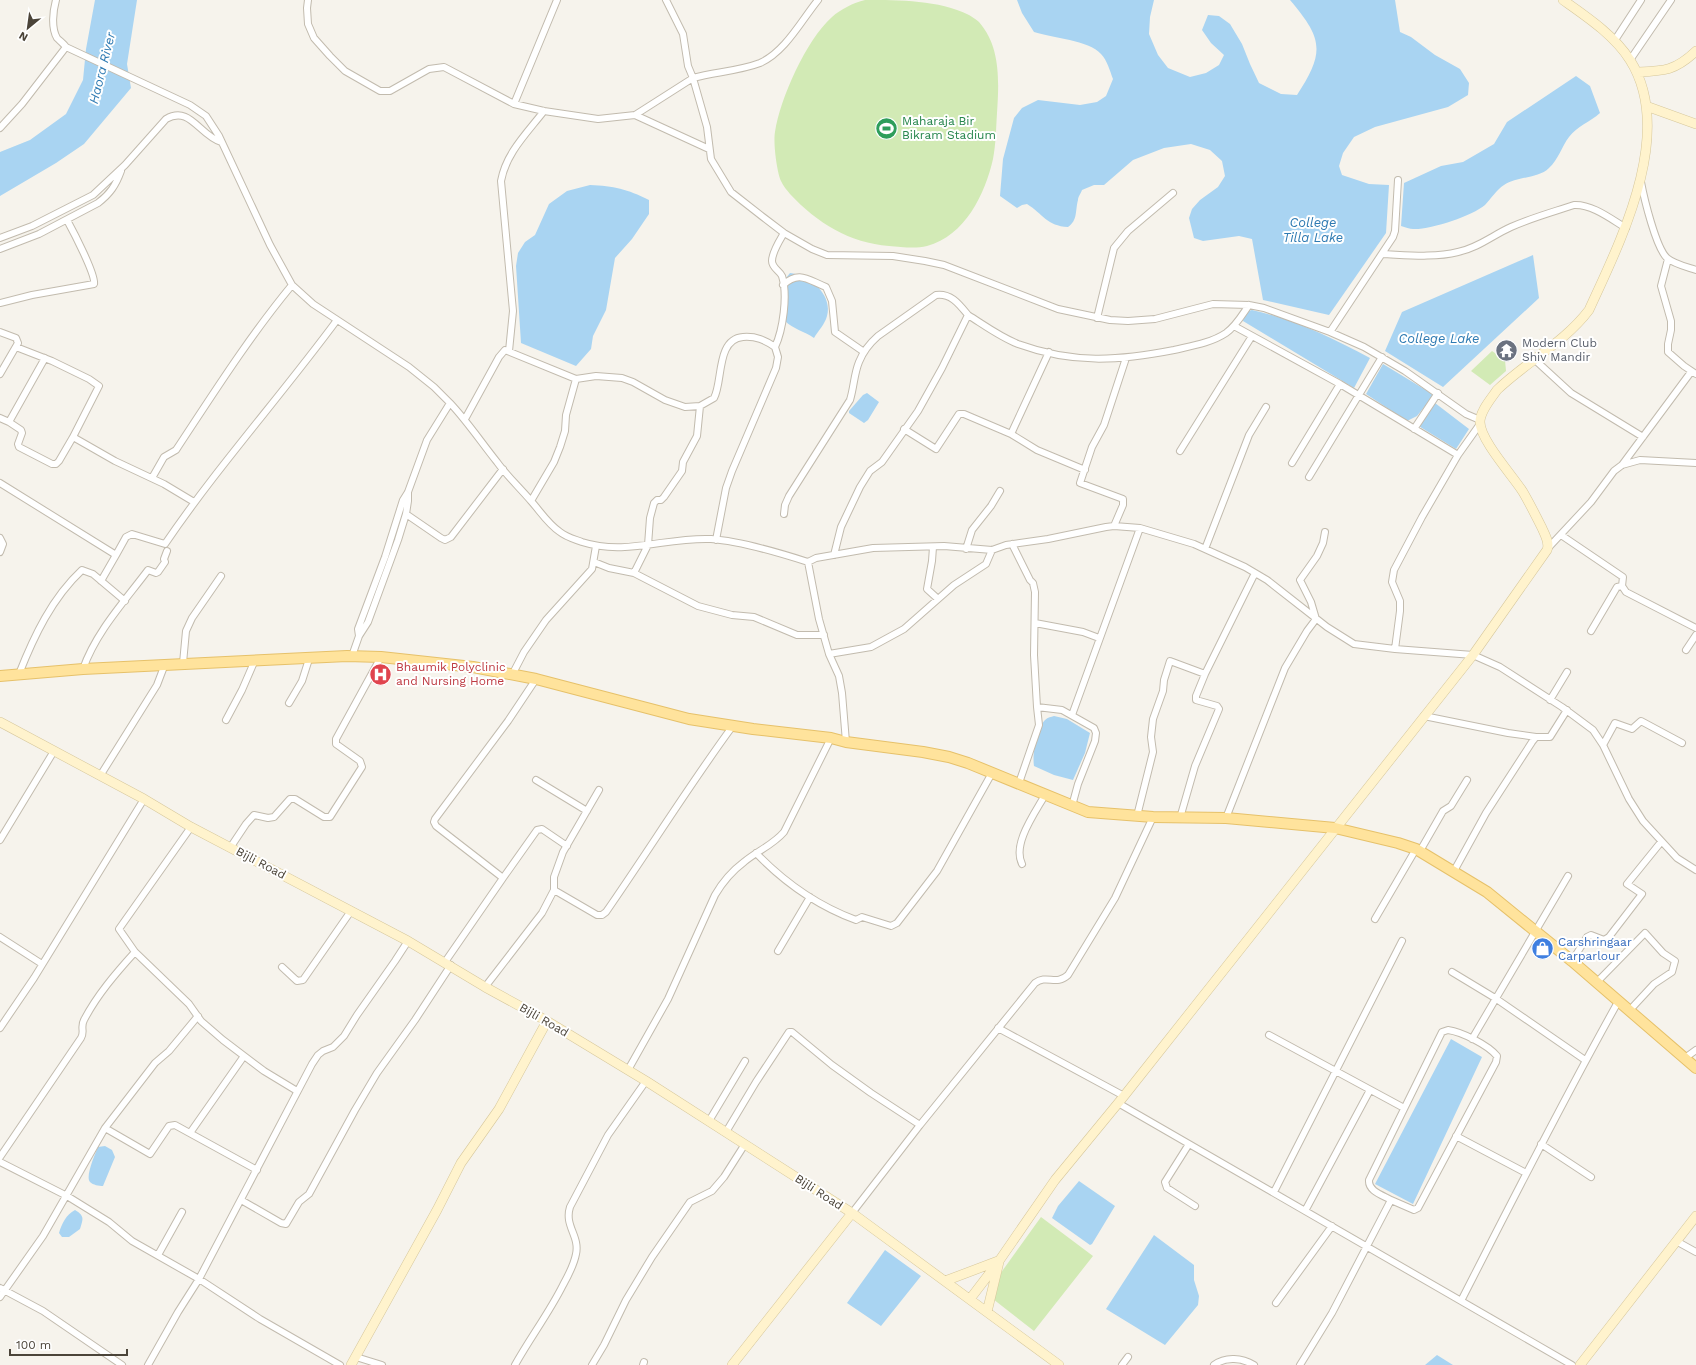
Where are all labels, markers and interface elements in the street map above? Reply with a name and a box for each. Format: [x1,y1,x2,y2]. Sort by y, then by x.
north arrow [8,8,48,48]
text: N [17,29,30,44]
water label: Haora River [86,30,118,105]
place label: Maharaja Bir Bikram Stadium [902,114,996,142]
sports icon: Maharaja Bir Bikram Stadium [873,115,899,141]
water label: College Tilla Lake [1283,215,1343,245]
water label: College Lake [1399,331,1479,346]
place label: Modern Club Shiv Mandir [1522,336,1597,364]
temple icon: Modern Club Shiv Mandir [1494,337,1520,363]
place label: Bhaumik Polyclinic and Nursing Home [396,660,506,688]
hospital icon: Bhaumik Polyclinic and Nursing Home [368,661,394,687]
street label: Bijli Road [234,844,288,882]
place label: Carshringaar Carparlour [1558,935,1632,963]
shop icon: Carshringaar Carparlour [1530,936,1556,962]
street label: Bijli Road [517,1000,571,1040]
street label: Bijli Road [792,1171,846,1213]
scale bar [10,1331,127,1357]
text: 100 m [16,1338,51,1352]

